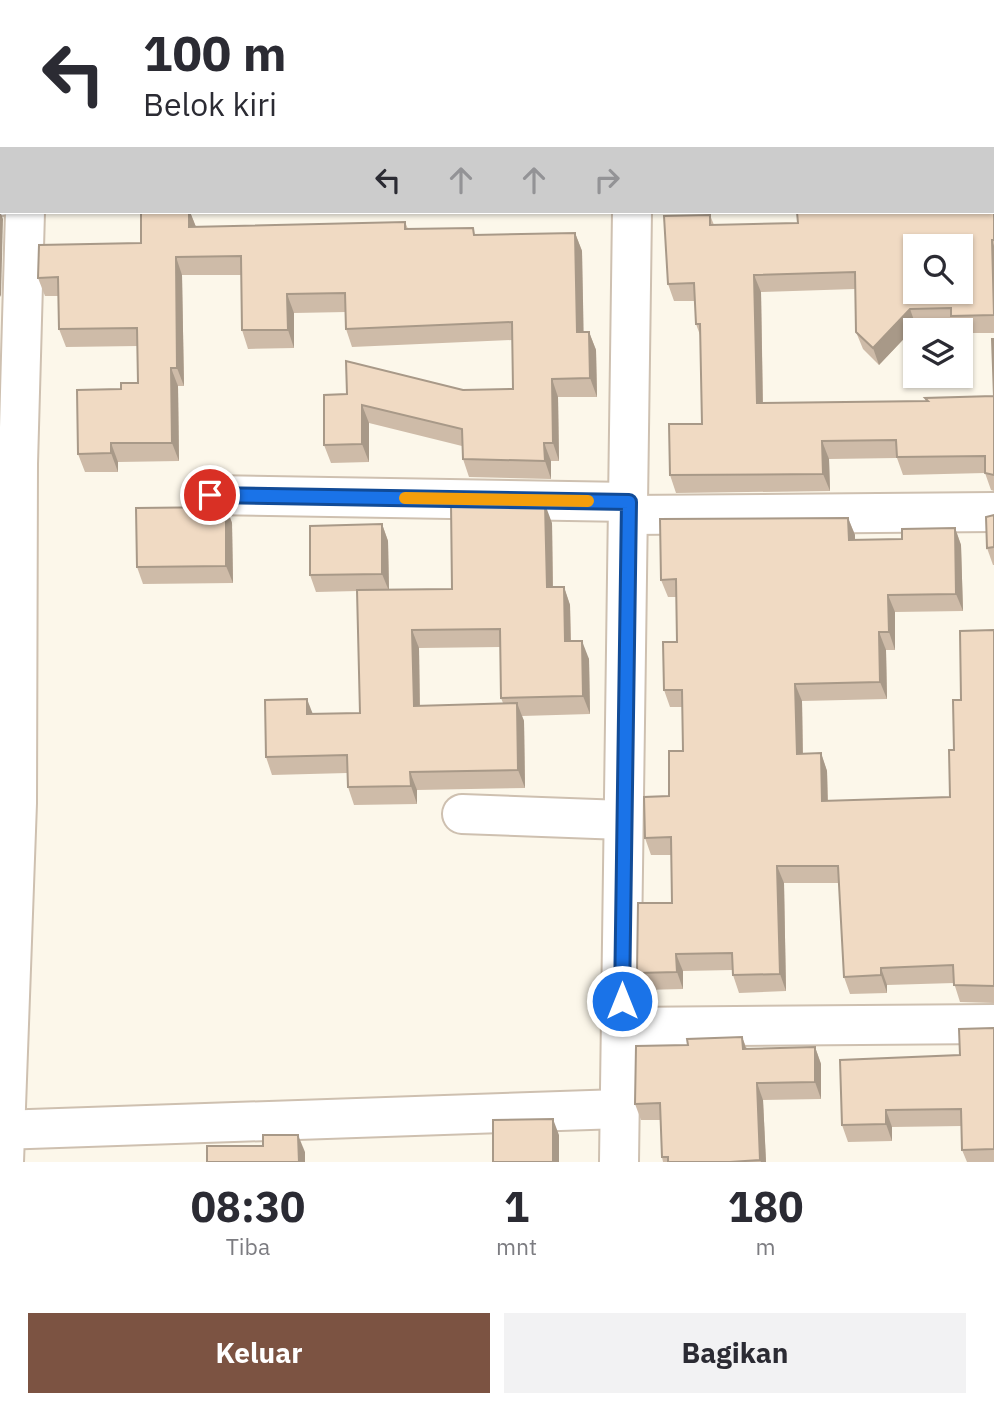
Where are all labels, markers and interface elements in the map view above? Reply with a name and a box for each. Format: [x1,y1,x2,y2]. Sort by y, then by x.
text: 100 m [143,21,287,84]
icon: left [28,28,119,119]
text: Belok kiri [143,83,277,125]
icon: left [369,161,407,199]
icon: ahead [442,161,480,199]
icon: ahead [515,161,553,199]
icon: right [588,161,626,199]
map controls [903,234,973,388]
button: search [903,234,973,304]
button: layers [903,318,973,388]
pin [180,465,240,525]
icon: arrive [191,476,229,514]
position arrow [585,964,659,1038]
text: 08:30 [191,1179,305,1234]
text: 1 [504,1179,529,1234]
text: 180 [728,1179,803,1234]
text: Tiba [226,1231,270,1261]
text: mnt [496,1231,537,1261]
text: m [756,1231,776,1261]
button: Keluar [28,1313,490,1393]
button: Bagikan [504,1313,966,1393]

